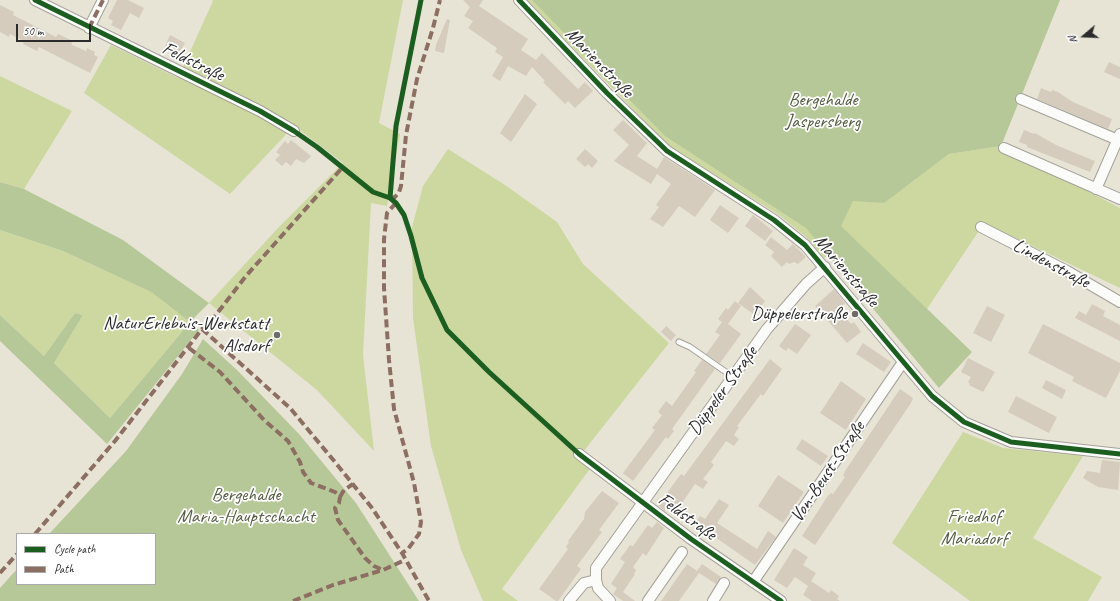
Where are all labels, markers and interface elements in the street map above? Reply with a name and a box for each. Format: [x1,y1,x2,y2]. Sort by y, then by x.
scale bar [18,16,93,42]
north arrow [1064,16,1104,56]
text: 50 m [23,23,43,39]
street label: Marienstraße [560,23,638,103]
text: N [1065,34,1080,45]
street label: Feldstraße [158,37,228,87]
park label: Bergehalde Jaspersberg [785,89,861,133]
street label: Marienstraße [808,230,884,312]
street label: Lindenstraße [1009,234,1093,294]
place label: Düppelerstraße [751,303,847,325]
marker: Düppelerstraße [850,309,860,319]
place label: NaturErlebnis-Werkstatt Alsdorf [103,313,269,357]
marker: NaturErlebnis-Werkstatt Alsdorf [272,330,282,340]
street label: Düppeler Straße [683,342,763,440]
street label: Von-Beust-Straße [786,417,870,527]
park label: Bergehalde Maria-Hauptschacht [177,484,315,528]
street label: Feldstraße [653,488,721,546]
park label: Friedhof Mariadorf [941,506,1007,550]
legend [16,533,156,585]
text: Cycle path [54,541,96,557]
text: Path [54,561,74,577]

